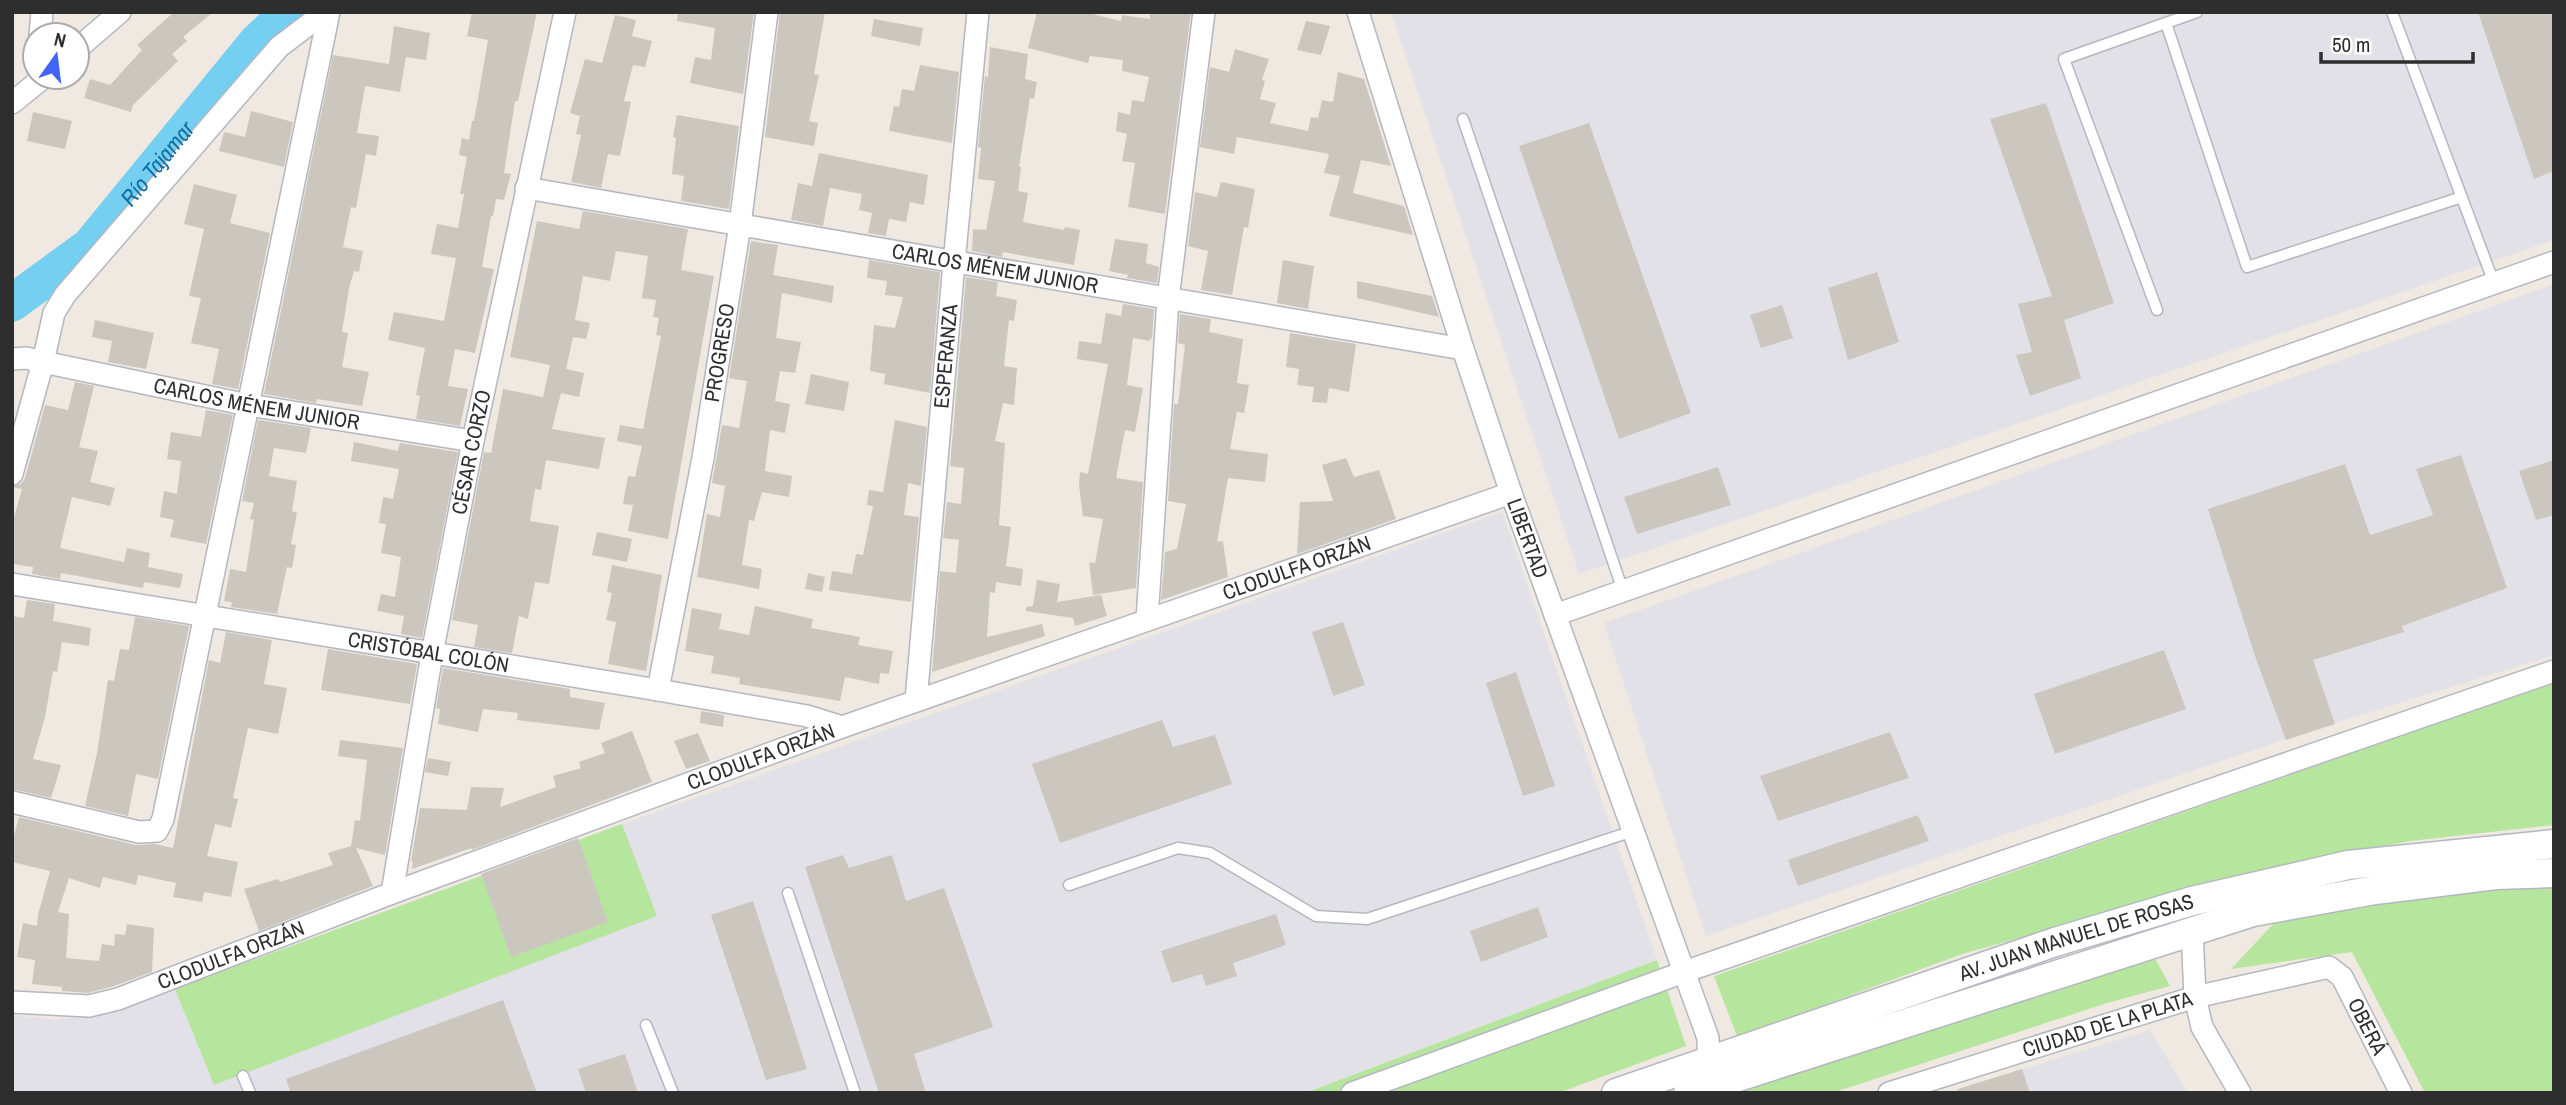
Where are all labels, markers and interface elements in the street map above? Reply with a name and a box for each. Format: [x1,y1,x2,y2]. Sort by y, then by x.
north arrow [21,21,91,91]
scale bar [2321,21,2473,65]
text: N [52,26,69,53]
text: 50 m [2332,30,2370,59]
water label: Río Tajamar [113,114,201,212]
street label: CARLOS MÉNEM JUNIOR [890,236,1101,300]
street label: PROGRESO [697,301,741,404]
street label: ESPERANZA [926,302,964,410]
street label: CARLOS MÉNEM JUNIOR [151,371,362,437]
street label: CÉSAR CORZO [444,387,498,517]
street label: LIBERTAD [1500,494,1556,582]
street label: CLODULFA ORZÁN [1218,528,1374,607]
street label: CRISTÓBAL COLÓN [346,624,511,679]
street label: CLODULFA ORZÁN [683,716,839,797]
street label: AV. JUAN MANUEL DE ROSAS [1954,886,2197,988]
street label: CLODULFA ORZÁN [153,913,308,996]
street label: CIUDAD DE LA PLATA [2019,984,2196,1064]
street label: OBERÁ [2341,993,2394,1060]

